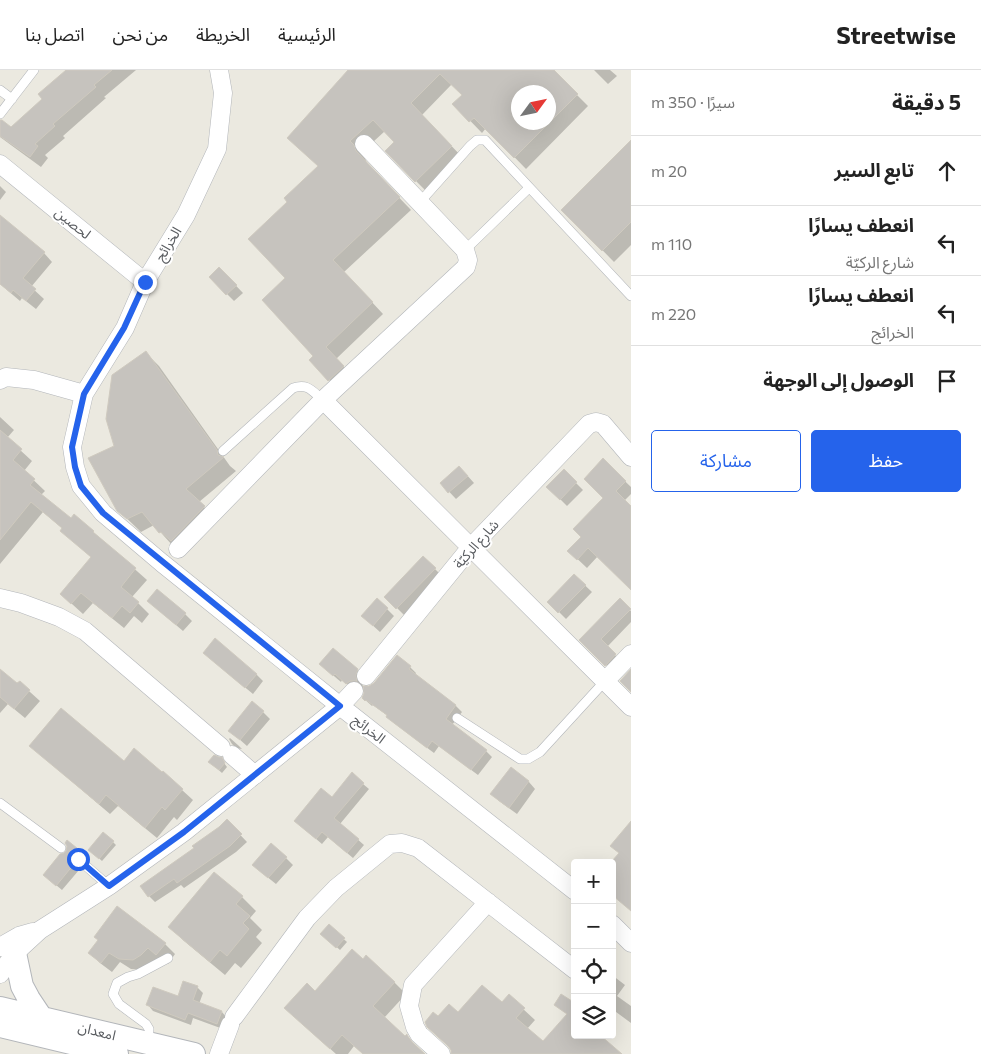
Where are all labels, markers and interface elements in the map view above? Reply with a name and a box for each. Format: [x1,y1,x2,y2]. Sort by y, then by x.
text: Streetwise [836,20,956,49]
text: اتصل بنا [25,23,85,45]
text: من نحن [113,23,168,45]
text: الخريطة [196,23,250,45]
text: الرئيسية [278,23,336,45]
north arrow [511,85,556,130]
text: 5 دقيقة [892,89,961,114]
text: سيرًا · 350 m [651,92,735,111]
icon: ahead [933,157,961,185]
text: تابع السير [834,158,914,181]
text: 20 m [651,161,687,180]
street label: لحصين [51,203,95,243]
text: انعطف يسارًا [808,213,914,236]
street label: الخرائج [151,223,187,266]
icon: left [933,229,961,257]
text: 110 m [651,234,692,253]
text: شارع الركيّة [846,252,914,271]
route end [134,271,157,294]
text: انعطف يسارًا [808,283,914,306]
icon: left [933,299,961,327]
text: 220 m [651,304,696,323]
text: الخرائج [871,322,914,341]
icon: arrive [933,367,961,395]
text: الوصول إلى الوجهة [763,368,914,391]
button: مشاركة [651,430,801,492]
button: حفظ [811,430,961,492]
street label: شارع الركيّة [449,516,504,574]
street label: الخرائج [348,710,389,749]
route start [67,848,90,871]
map controls [571,859,616,1039]
button: + [571,859,616,904]
button: − [571,904,616,949]
button: locate [571,949,616,994]
button: layers [571,994,616,1039]
street label: امعدان [76,1018,118,1044]

